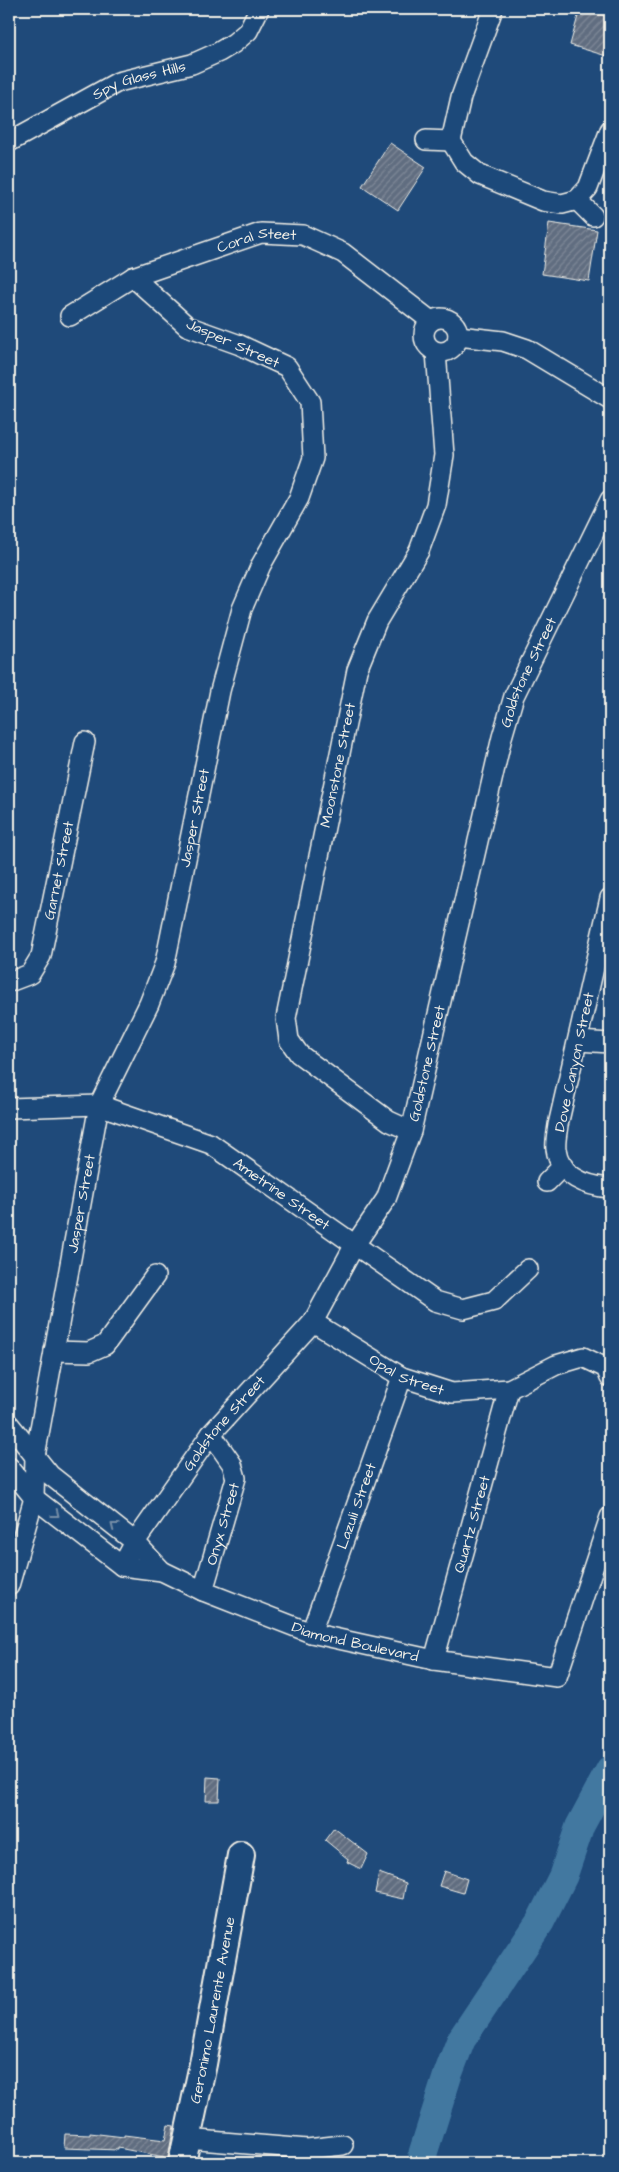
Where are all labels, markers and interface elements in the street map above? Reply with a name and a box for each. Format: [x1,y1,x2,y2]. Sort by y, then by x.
street label: Spy Glass Hills [89,56,188,105]
street label: Coral Steet [214,223,297,258]
street label: Jasper Street [183,314,283,373]
street label: Goldstone Street [495,614,562,730]
street label: Moonstone Street [315,701,361,829]
street label: Jasper Street [175,767,215,869]
street label: Garnet Street [39,819,79,922]
street label: Dove Canyon Street [549,990,601,1134]
street label: Goldstone Street [404,1003,451,1124]
street label: Jasper Street [62,1153,101,1255]
street label: Ametrine Street [229,1153,334,1235]
street label: Opal Street [365,1349,447,1401]
street label: Goldstone Street [178,1371,270,1475]
street label: Lazuli Street [332,1460,382,1552]
street label: Quartz Street [449,1473,496,1575]
street label: Onyx Street [201,1480,245,1568]
one-way arrow [50,1508,59,1517]
one-way arrow [111,1523,120,1531]
street label: Diamond Boulevard [289,1617,421,1667]
street label: Geronimo Laurente Avenue [185,1915,241,2105]

